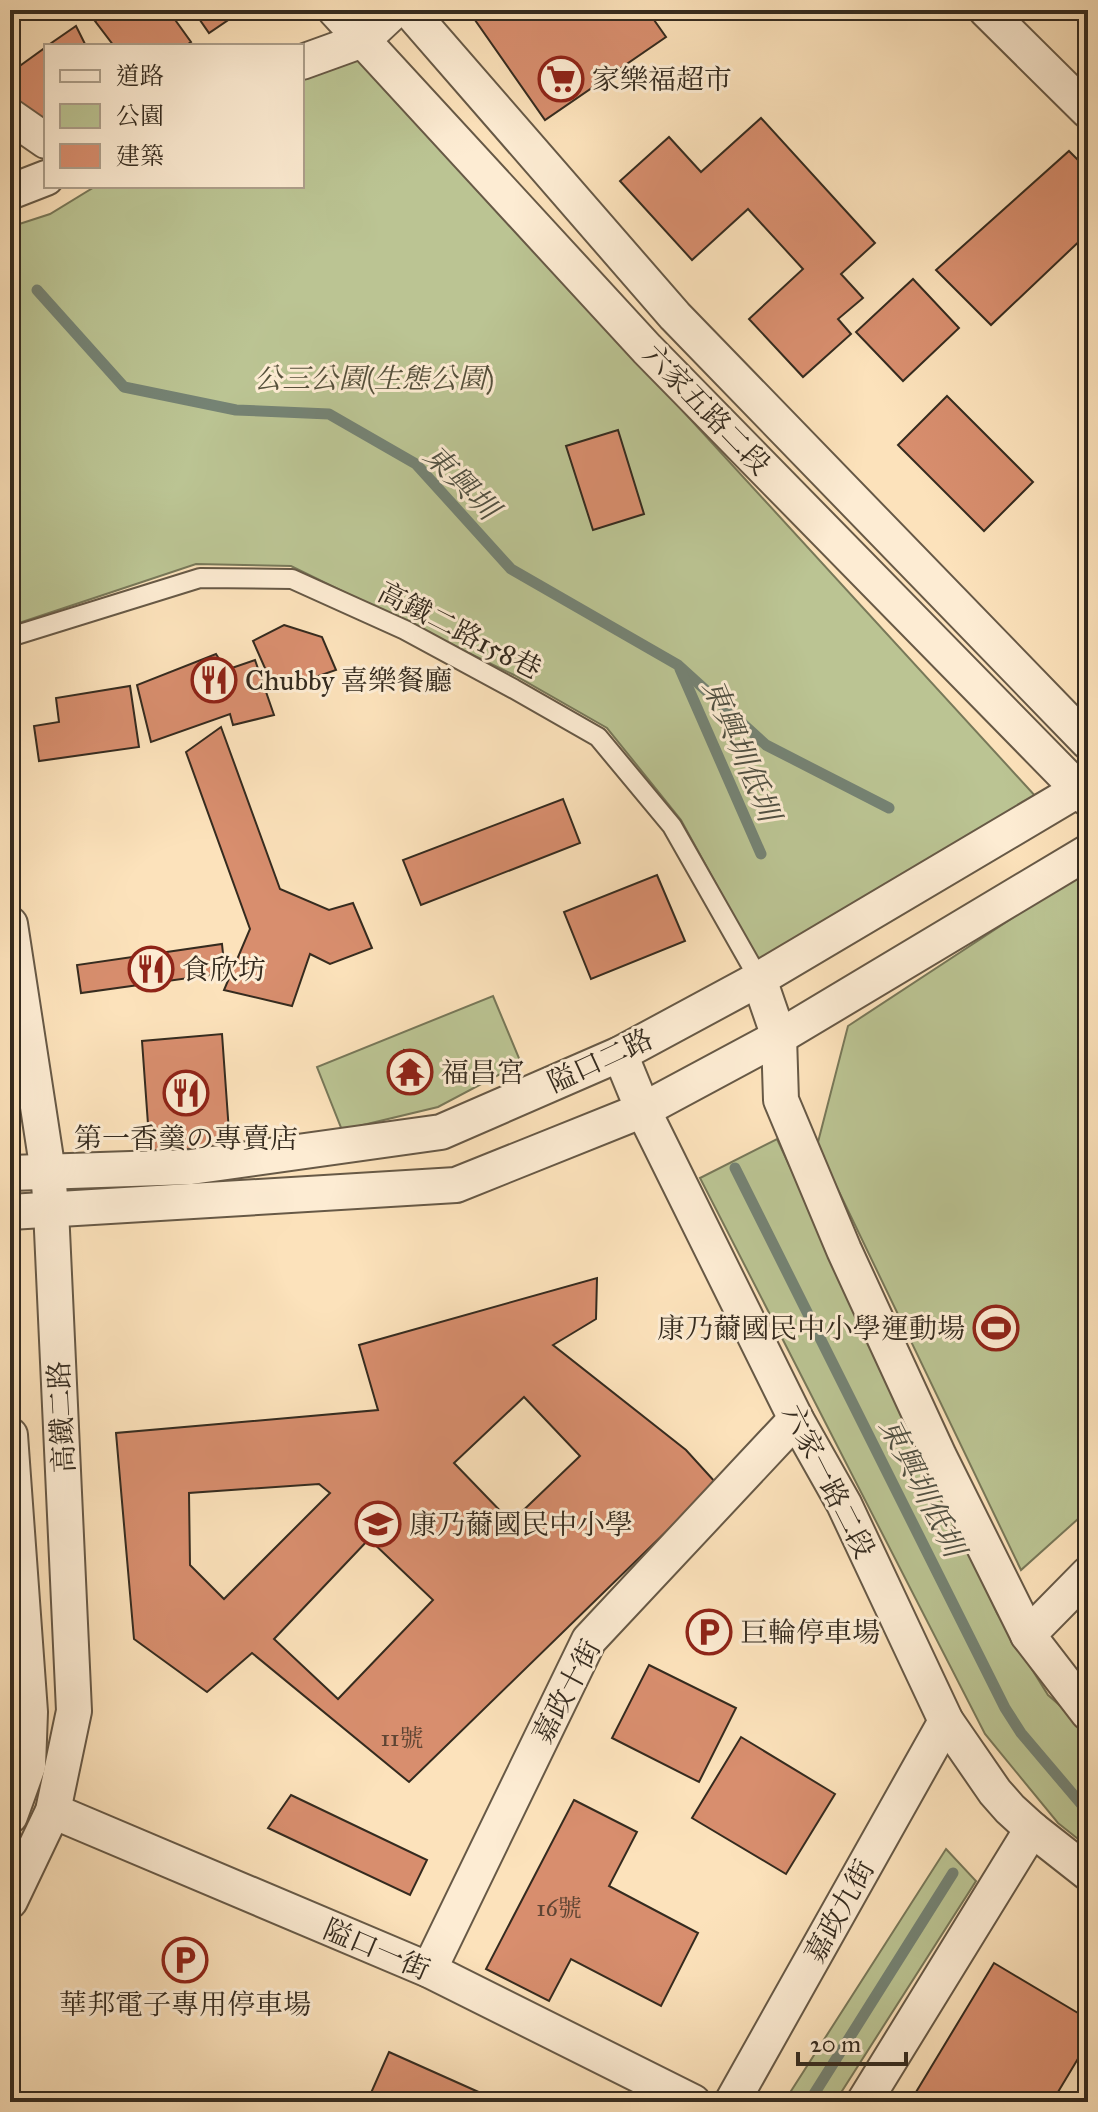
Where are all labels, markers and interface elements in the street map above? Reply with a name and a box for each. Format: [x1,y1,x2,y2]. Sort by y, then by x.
legend [44,44,304,188]
supermarket icon: 家樂福超市 [537,55,585,103]
text: 道路 [116,61,164,91]
place label: 家樂福超市 [592,62,732,97]
text: 公園 [116,101,164,131]
text: 建築 [116,141,164,171]
street label: 六家五路二段 [636,337,778,482]
park label: 公三公園(生態公園) [254,361,494,396]
water label: 東興圳 [416,437,509,530]
street label: 高鐵二路158巷 [372,574,547,687]
restaurant icon: Chubby 喜樂餐廳 [190,656,238,704]
place label: Chubby 喜樂餐廳 [245,663,452,698]
water label: 東興圳低圳 [695,674,789,831]
restaurant icon: 食欣坊 [127,945,175,993]
place label: 食欣坊 [182,952,266,987]
street label: 隘口二路 [542,1021,658,1100]
temple icon: 福昌宮 [386,1048,434,1096]
place label: 福昌宮 [441,1055,525,1090]
restaurant icon: 第一香羹の專賣店 [162,1069,210,1117]
place label: 第一香羹の專賣店 [74,1121,298,1156]
sports icon: 康乃薾國民中小學運動場 [972,1304,1020,1352]
place label: 康乃薾國民中小學運動場 [657,1311,965,1346]
street label: 高鐵二路 [41,1360,82,1474]
street label: 六家一路二段 [775,1398,882,1564]
water label: 東興圳低圳 [872,1412,974,1566]
school or university icon: 康乃薾國民中小學 [354,1500,402,1548]
place label: 康乃薾國民中小學 [409,1507,633,1542]
parking icon: 巨輪停車場 [685,1608,733,1656]
place label: 巨輪停車場 [740,1615,880,1650]
street label: 嘉政十街 [525,1634,608,1749]
house number: 11號 [381,1723,423,1753]
street label: 嘉政九街 [797,1854,882,1969]
house number: 16號 [536,1893,582,1923]
street label: 隘口一街 [318,1911,435,1987]
parking icon: 華邦電子專用停車場 [161,1936,209,1984]
place label: 華邦電子專用停車場 [59,1987,311,2022]
scale bar [798,2016,906,2066]
text: 20 m [810,2029,861,2059]

